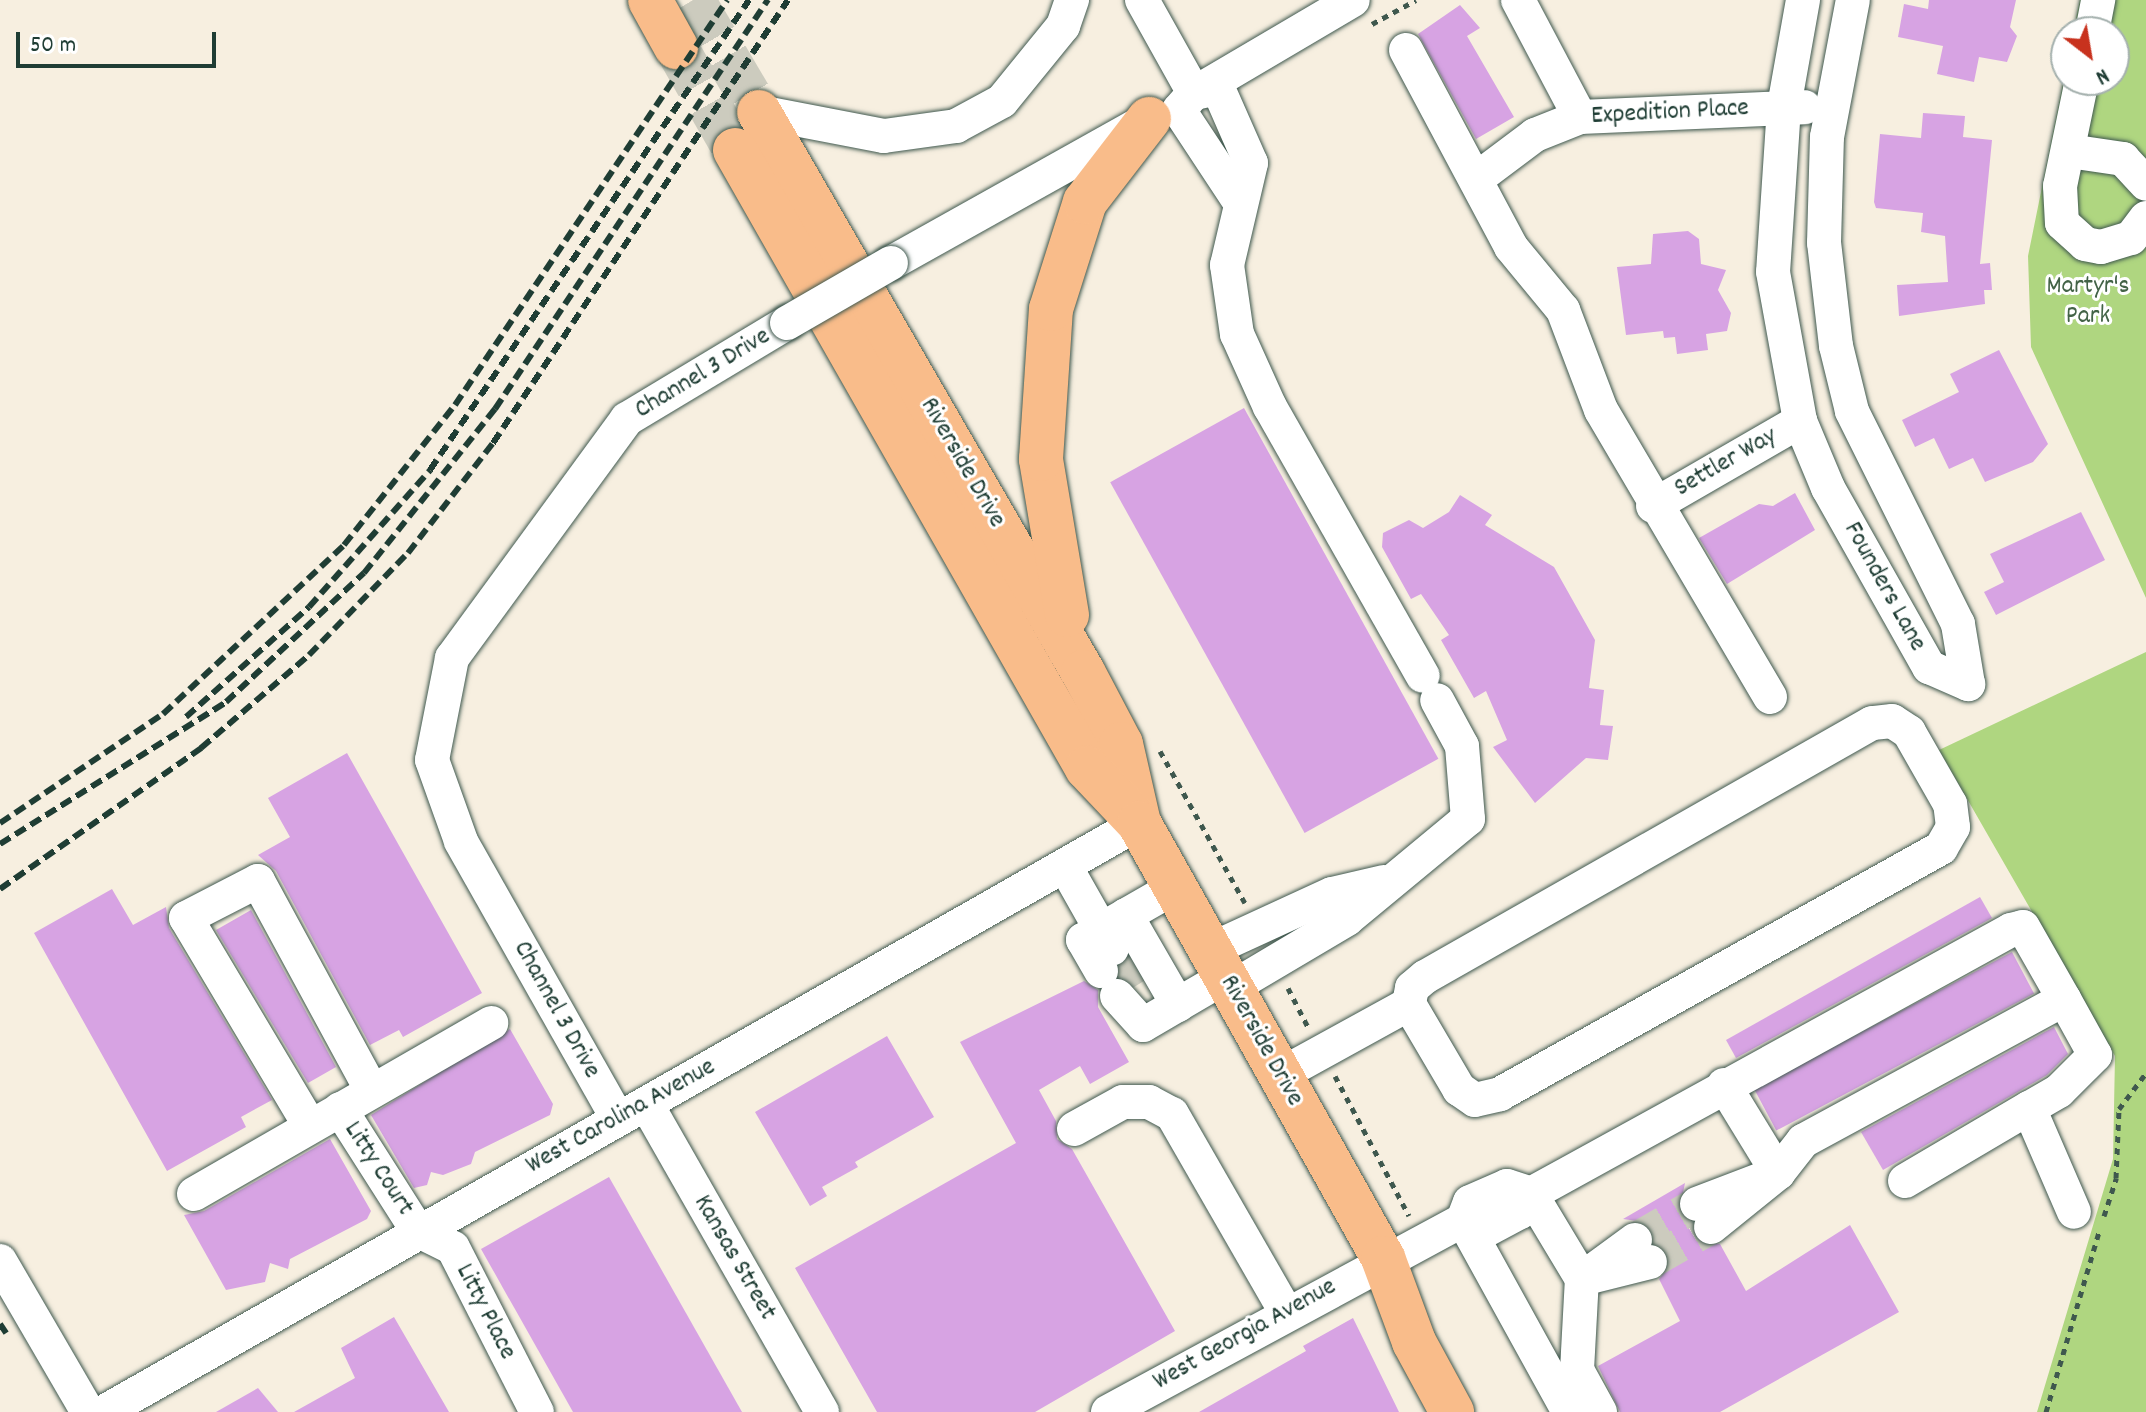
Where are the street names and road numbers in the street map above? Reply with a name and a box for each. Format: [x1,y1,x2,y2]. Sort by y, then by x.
street label: Expedition Place [1590,93,1750,133]
street label: Channel 3 Drive [630,321,776,427]
street label: Riverside Drive [912,393,1012,533]
street label: Settler Way [1669,421,1783,505]
street label: Founders Lane [1836,517,1932,657]
street label: Channel 3 Drive [505,936,607,1084]
street label: Riverside Drive [1212,970,1310,1112]
street label: West Carolina Avenue [521,1052,721,1182]
street label: Litty Court [336,1116,420,1222]
street label: Kansas Street [686,1190,782,1326]
street label: Litty Place [448,1259,522,1365]
street label: West Georgia Avenue [1148,1272,1342,1398]

